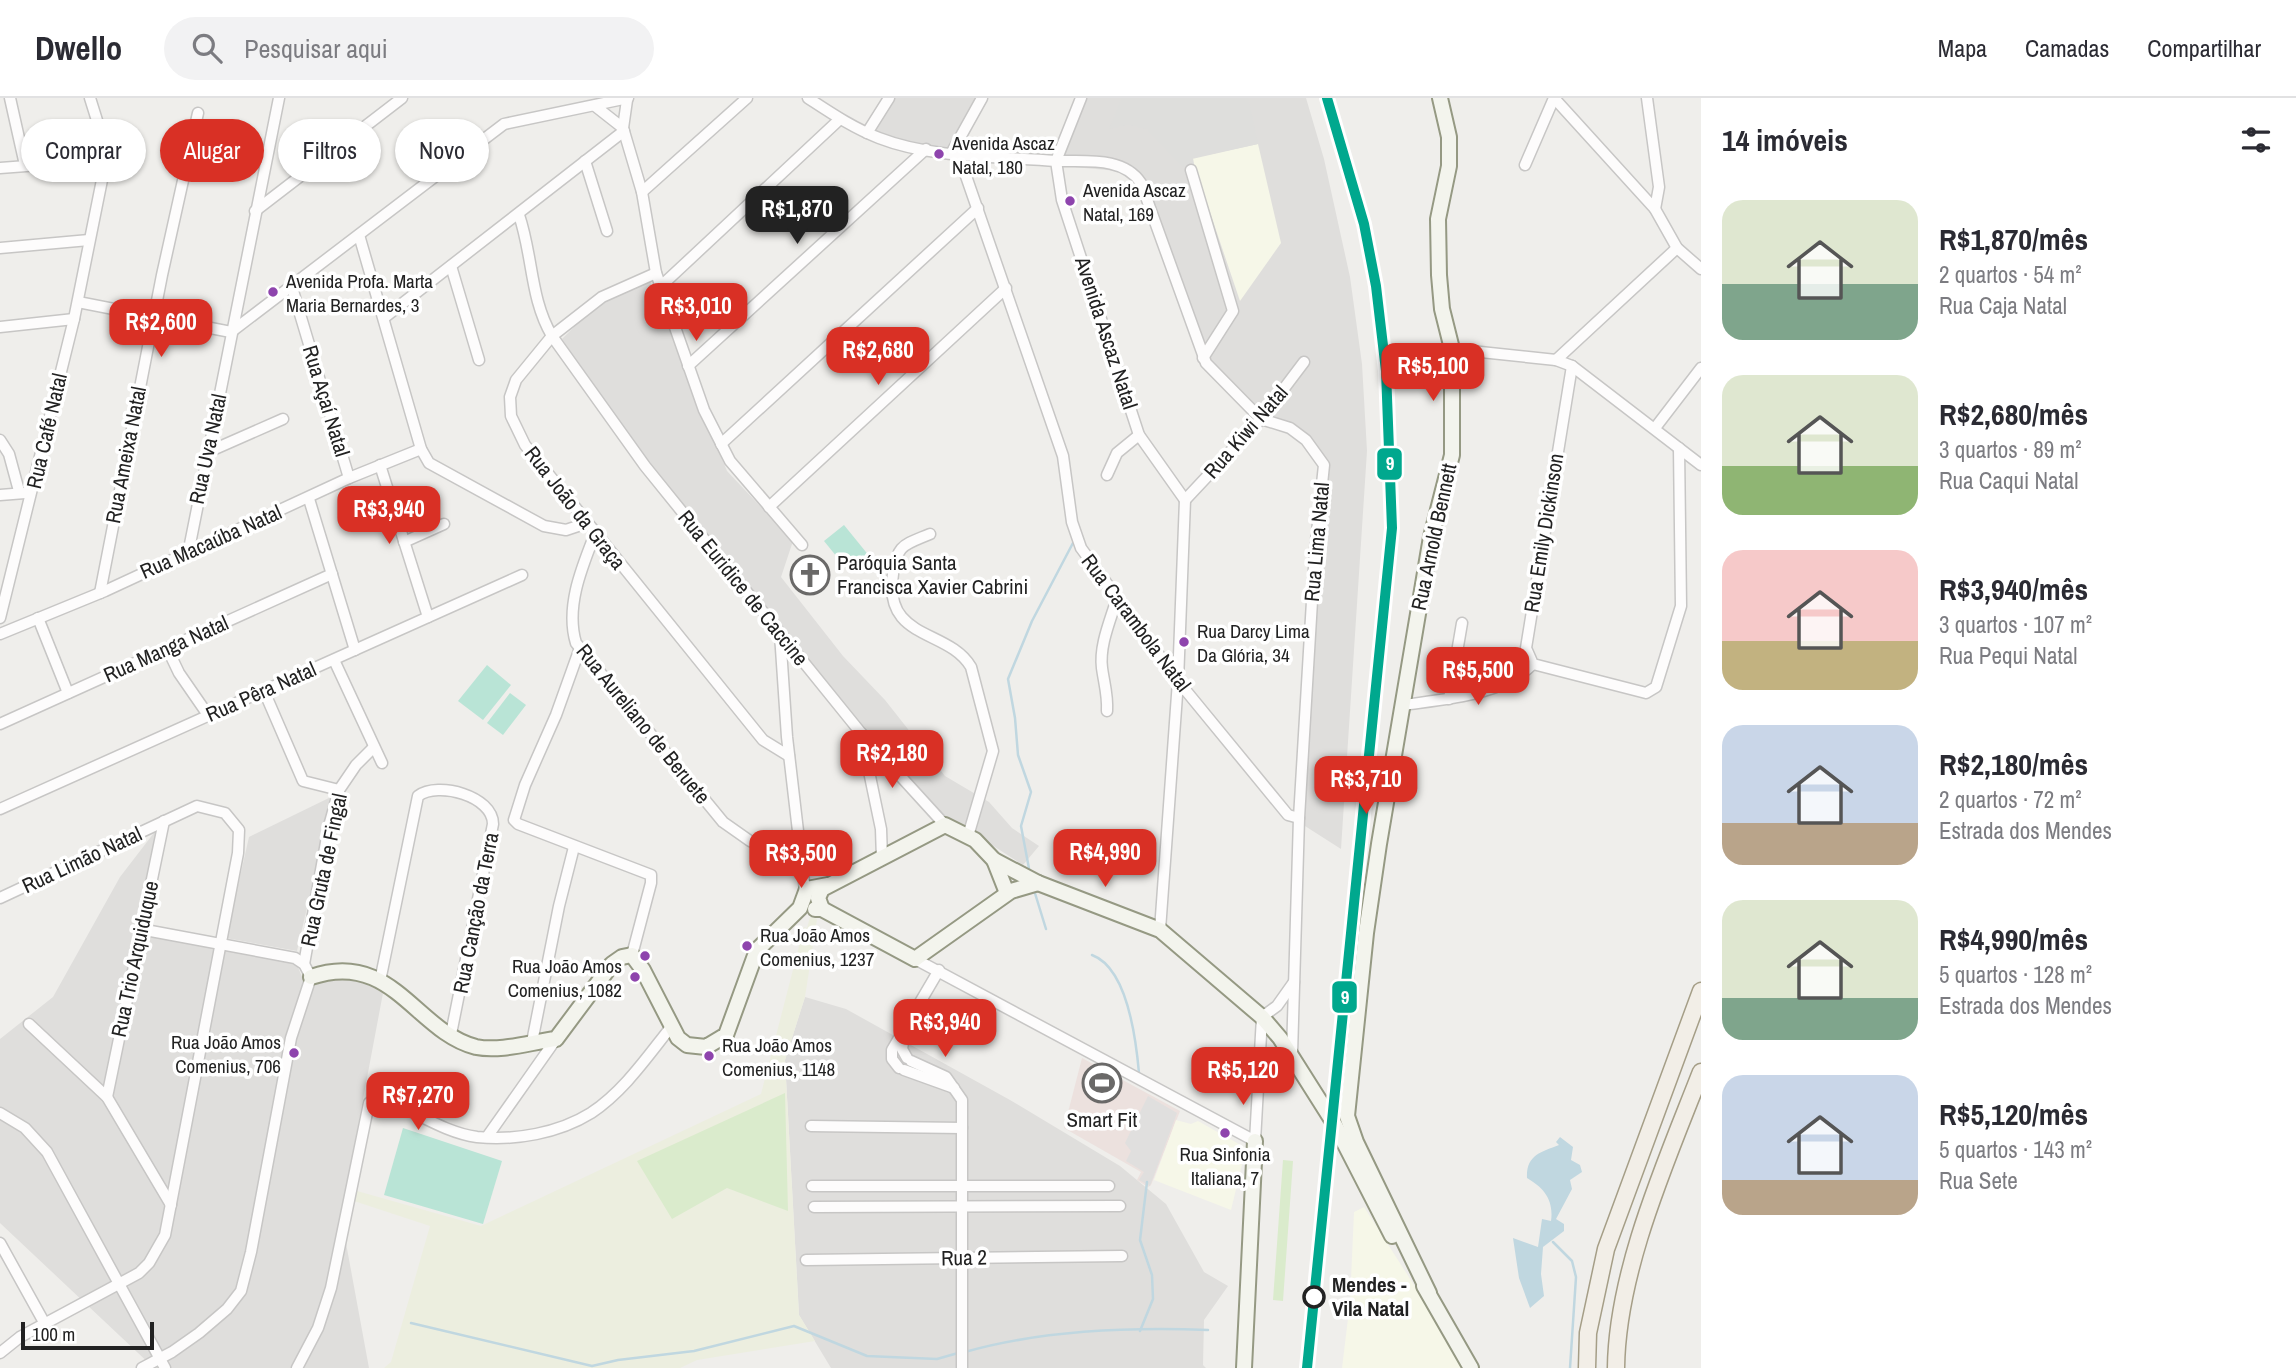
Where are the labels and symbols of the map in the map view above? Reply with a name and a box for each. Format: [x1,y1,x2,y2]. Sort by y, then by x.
place label: Avenida Ascaz Natal, 180 [951,130,1055,180]
marker: Avenida Ascaz Natal, 180 [932,147,946,161]
place label: Avenida Ascaz Natal, 169 [1082,177,1186,227]
pin: R$1,870 [732,186,862,246]
marker: Avenida Ascaz Natal, 169 [1063,194,1077,208]
street label: Avenida Ascaz Natal [1068,252,1145,413]
place label: Avenida Profa. Marta Maria Bernardes, 3 [285,268,433,318]
pin: R$3,010 [631,284,761,343]
marker: Avenida Profa. Marta Maria Bernardes, 3 [266,285,280,299]
pin: R$2,600 [96,300,226,359]
pin: R$2,680 [813,328,943,387]
street label: Rua Açaí Natal [296,342,357,460]
pin: R$5,100 [1368,344,1498,403]
street label: Rua Café Natal [19,370,74,492]
street label: Rua Kiwi Natal [1197,379,1294,485]
street label: Rua Ameixa Natal [98,384,153,526]
street label: Rua Uva Natal [182,391,233,507]
street label: Rua João da Graça [518,440,633,576]
line badge: 9 [1376,447,1403,481]
text: 9 [1386,450,1395,476]
street label: Rua Emily Dickinson [1517,451,1570,615]
street label: Rua Arnold Bennett [1404,461,1463,613]
street label: Rua Lima Natal [1297,481,1336,603]
pin: R$3,940 [324,486,454,546]
street label: Rua Macaúba Natal [135,497,286,586]
street label: Rua Euridice de Caccine [672,504,815,672]
place label: Paróquia Santa Francisca Xavier Cabrini [837,548,1028,601]
street label: Rua Carambola Natal [1075,548,1198,698]
church icon: Paróquia Santa Francisca Xavier Cabrini [789,554,831,596]
street label: Rua Manga Natal [99,608,233,689]
place label: Rua Darcy Lima Da Glória, 34 [1197,618,1310,668]
marker: Rua Darcy Lima Da Glória, 34 [1177,635,1191,649]
street label: Rua Aureliano de Beruete [570,638,717,810]
pin: R$5,500 [1413,648,1543,707]
street label: Rua Pêra Natal [201,654,320,729]
pin: R$2,180 [827,730,957,790]
pin: R$3,710 [1301,756,1431,816]
street label: Rua Gruta de Fingal [293,791,354,949]
street label: Rua Limão Natal [17,819,146,900]
street label: Rua Canção da Terra [446,830,505,996]
pin: R$3,500 [736,830,866,890]
pin: R$4,990 [1040,830,1170,889]
street label: Rua Trio Arquiduque [104,878,165,1040]
place label: Rua João Amos Comenius, 1237 [760,922,875,972]
marker: Rua João Amos Comenius, 1237 [740,939,754,953]
unlabelled marker [638,949,652,963]
place label: Rua João Amos Comenius, 1082 [508,953,622,1003]
marker: Rua João Amos Comenius, 1082 [628,970,642,984]
line badge: 9 [1331,980,1358,1014]
text: 9 [1341,984,1350,1010]
pin: R$3,940 [880,1000,1010,1059]
place label: Rua João Amos Comenius, 706 [171,1029,281,1079]
place label: Rua João Amos Comenius, 1148 [722,1032,835,1082]
marker: Rua João Amos Comenius, 706 [287,1046,301,1060]
pin: R$5,120 [1178,1048,1308,1107]
marker: Rua João Amos Comenius, 1148 [702,1049,716,1063]
sports icon: Smart Fit [1081,1062,1123,1104]
pin: R$7,270 [353,1072,483,1132]
place label: Smart Fit [1067,1105,1138,1134]
marker: Rua Sinfonia Italiana, 7 [1218,1126,1232,1140]
place label: Rua Sinfonia Italiana, 7 [1180,1141,1271,1191]
street label: Rua 2 [941,1243,987,1272]
place label: Mendes - Vila Natal [1332,1270,1409,1323]
marker: Mendes - Vila Natal [1303,1286,1325,1308]
scale bar [21,1319,154,1351]

